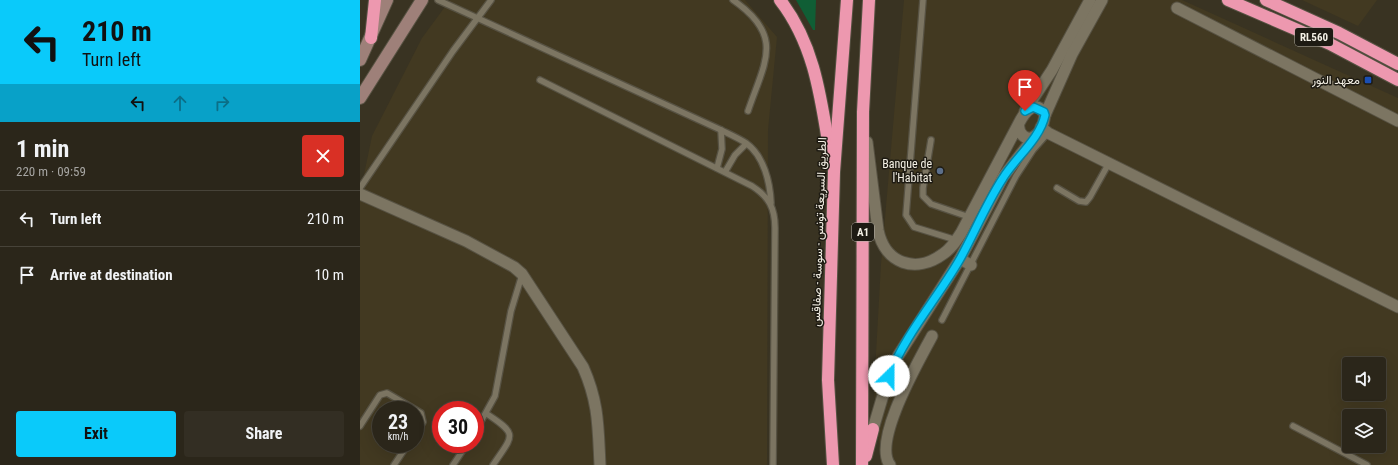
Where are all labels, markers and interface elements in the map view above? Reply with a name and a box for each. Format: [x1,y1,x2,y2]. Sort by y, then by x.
text: 210 m [82,15,152,48]
icon: left [16,16,68,68]
road number: RL560 [1295,28,1333,46]
text: Turn left [82,49,141,70]
pin [1008,70,1042,111]
place label: معهد النور [1311,73,1360,88]
marker: معهد النور [1363,75,1373,85]
icon: arrive [1014,76,1036,98]
icon: left [127,92,149,114]
icon: ahead [169,92,191,114]
icon: right [211,92,233,114]
text: 1 min [16,135,69,163]
button: close [302,135,344,177]
street label: الطريق السريعة تونس - سوسة - صفاقس [809,137,830,327]
place label: Banque de l'Habitat [882,157,932,185]
text: 220 m · 09:59 [16,164,86,179]
marker: Banque de l'Habitat [935,166,945,176]
icon: left [16,208,38,230]
text: Turn left [50,210,101,228]
text: 210 m [307,210,344,228]
road number: A1 [852,223,874,241]
icon: arrive [16,264,38,286]
text: Arrive at destination [50,266,173,284]
text: 10 m [314,266,344,284]
position arrow [868,355,910,397]
map controls [1342,357,1386,453]
button: sound [1342,357,1386,401]
speed limit sign: 30 [432,401,484,453]
button: layers [1342,409,1386,453]
text: 23 [388,410,408,434]
button: Exit [16,411,176,457]
button: Share [184,411,344,457]
text: km/h [388,431,408,442]

